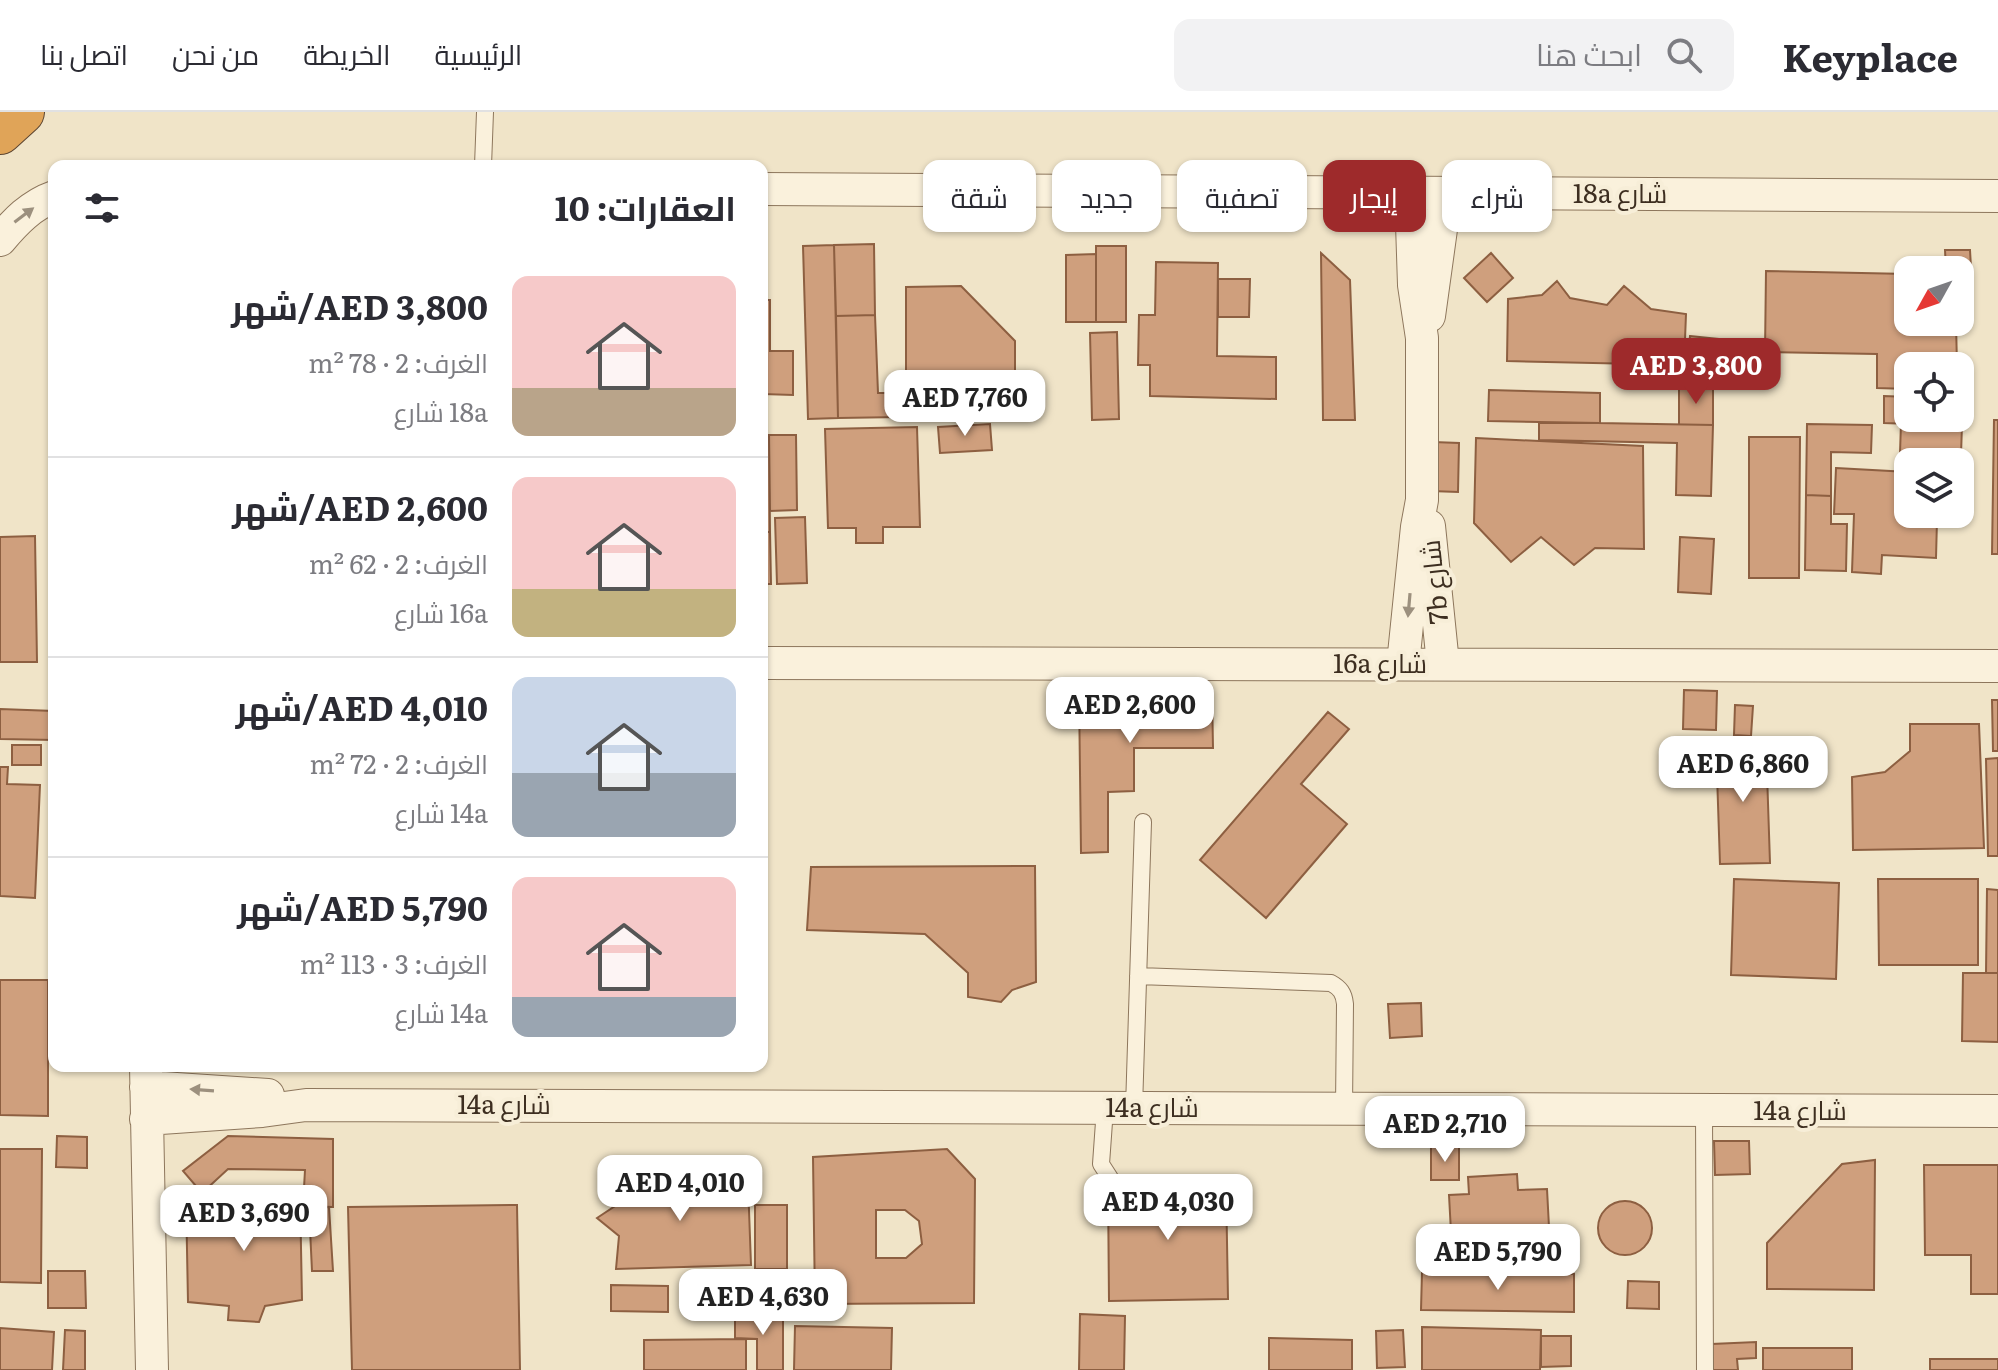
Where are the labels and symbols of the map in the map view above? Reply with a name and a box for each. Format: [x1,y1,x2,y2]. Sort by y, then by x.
street label: 18a شارع [1573,172,1667,211]
one-way arrow [14,208,34,224]
north arrow [1894,256,1974,336]
pin: AED 3,800 [1604,338,1788,406]
pin: AED 7,760 [873,370,1057,438]
street label: 7b شارع [1409,538,1456,626]
one-way arrow [1402,593,1415,618]
street label: 16a شارع [1333,642,1427,681]
pin: AED 2,600 [1038,677,1222,745]
pin: AED 6,860 [1651,736,1835,804]
one-way arrow [189,1083,214,1096]
street label: 14a شارع [457,1083,551,1122]
street label: 14a شارع [1105,1086,1199,1125]
street label: 14a شارع [1753,1089,1847,1128]
pin: AED 2,710 [1353,1096,1537,1164]
pin: AED 4,010 [588,1155,772,1223]
pin: AED 4,030 [1076,1174,1260,1242]
pin: AED 3,690 [152,1185,336,1253]
pin: AED 5,790 [1406,1224,1590,1292]
pin: AED 4,630 [671,1269,855,1337]

